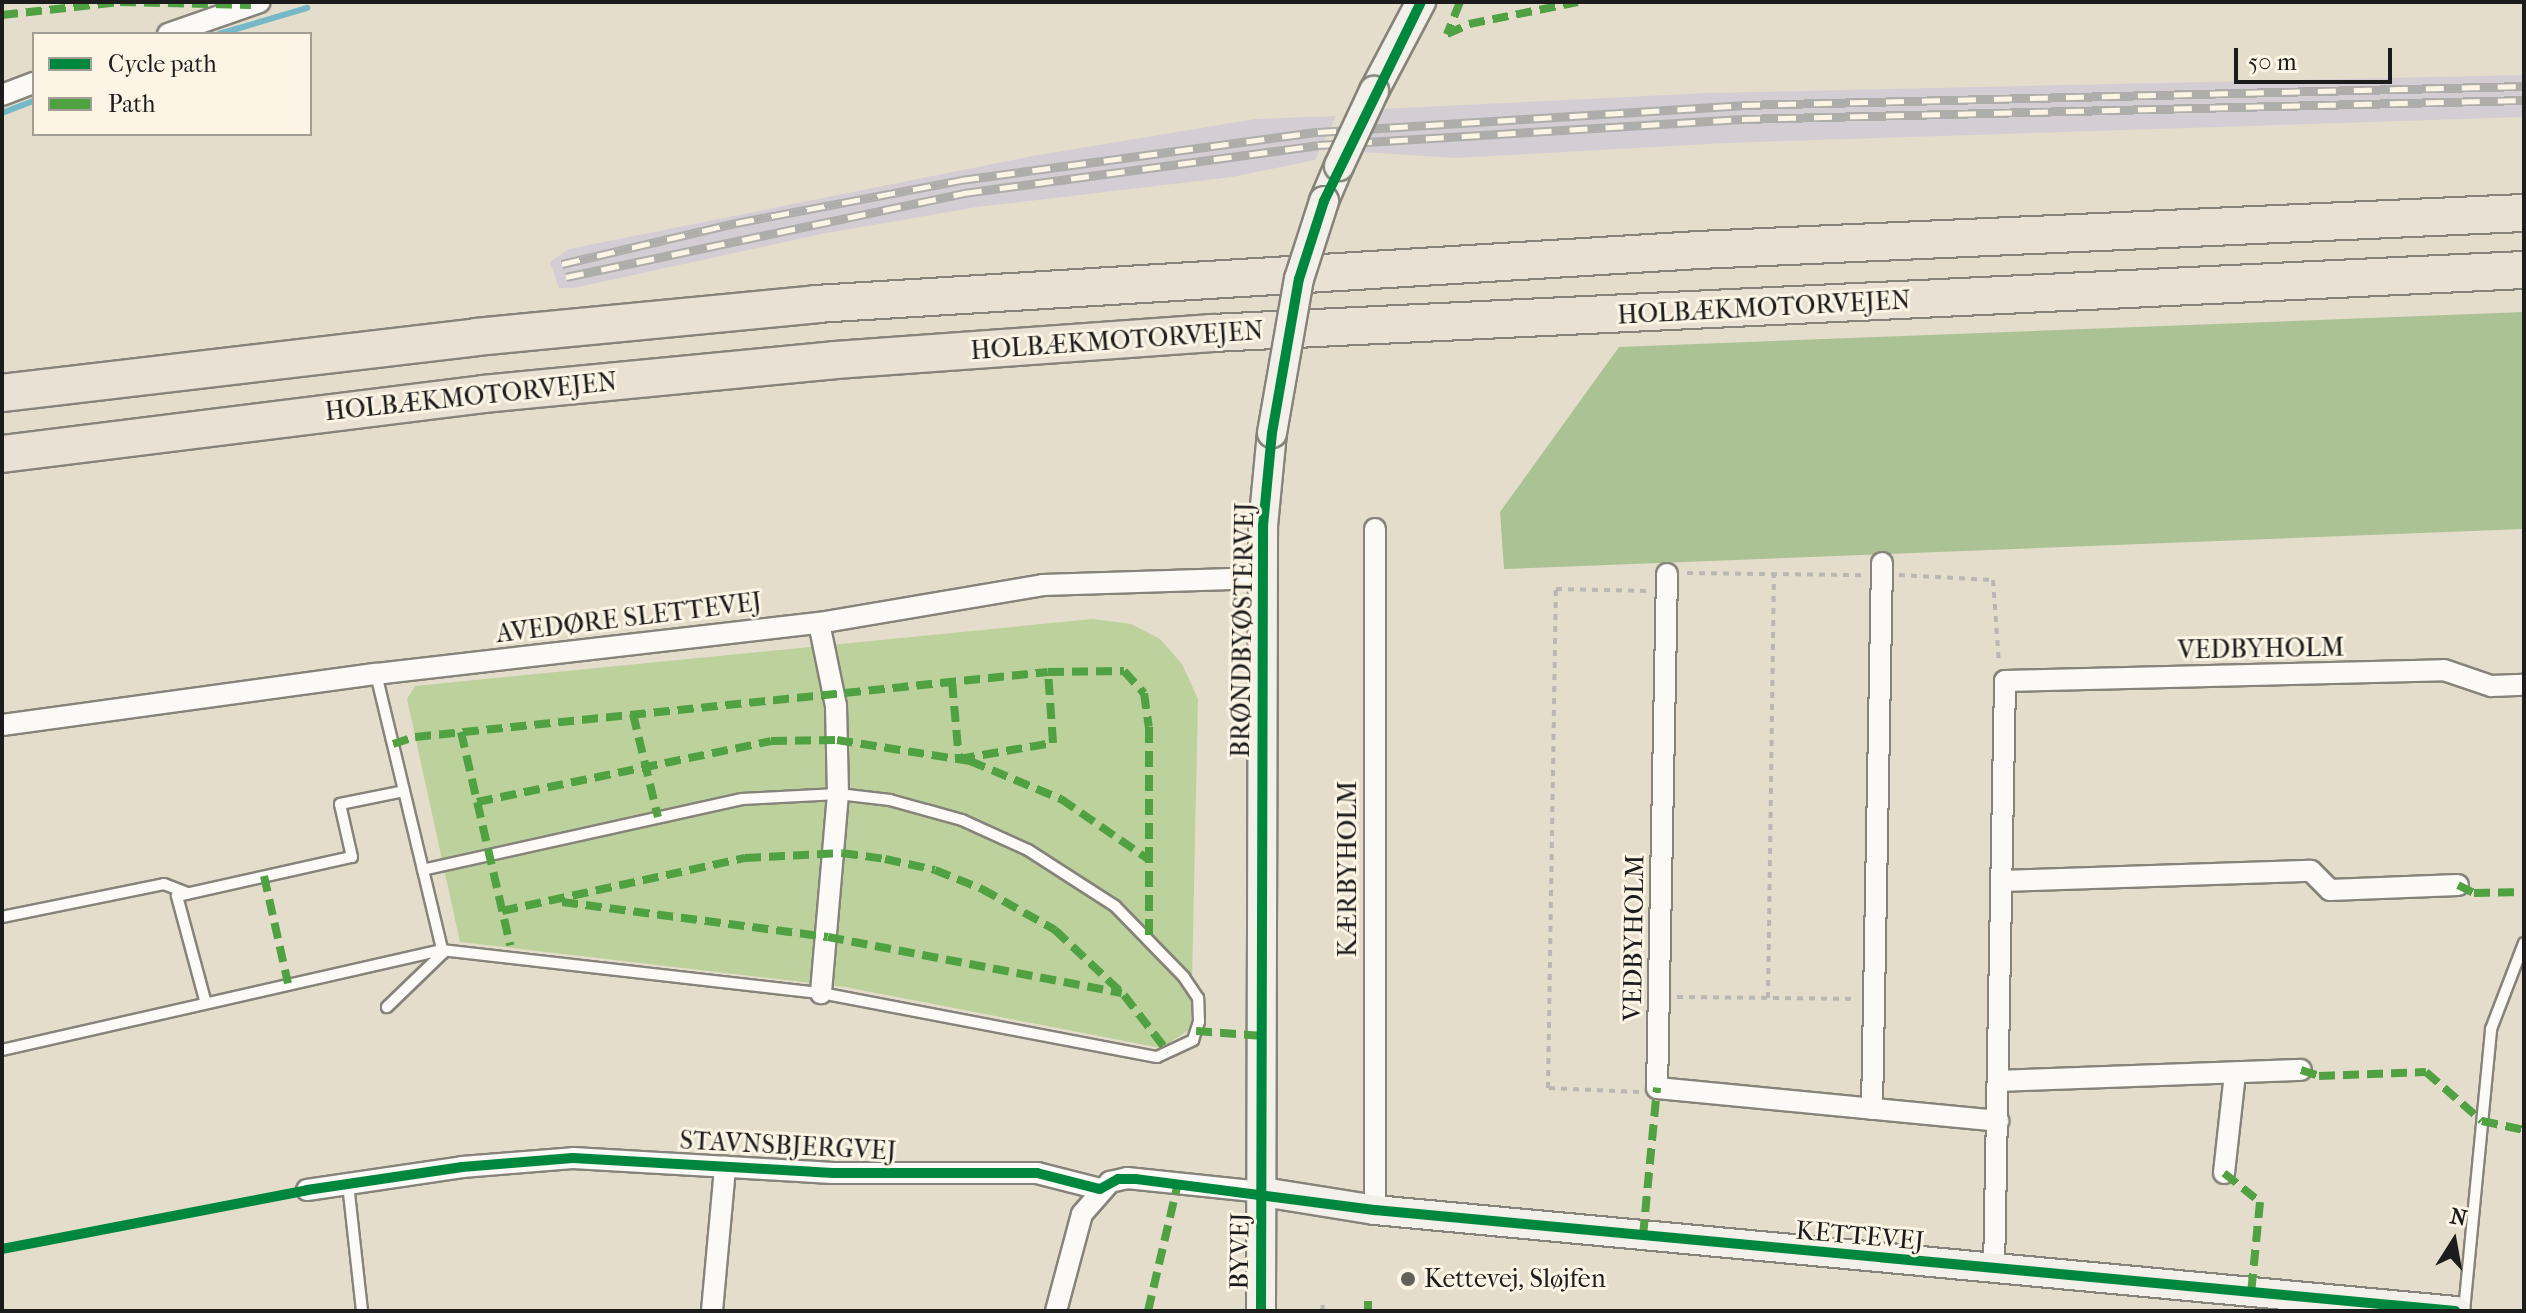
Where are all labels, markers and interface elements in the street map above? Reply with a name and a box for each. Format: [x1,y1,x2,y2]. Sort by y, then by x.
legend [32,32,312,136]
scale bar [2238,32,2396,82]
text: 50 m [2248,48,2297,76]
text: Cycle path [108,50,217,78]
text: Path [108,90,155,118]
street label: HOLBÆKMOTORVEJEN [1617,285,1911,331]
street label: HOLBÆKMOTORVEJEN [969,315,1265,367]
street label: HOLBÆKMOTORVEJEN [323,366,619,428]
street label: BRØNDBYØSTERVEJ [1225,502,1261,758]
street label: AVEDØRE SLETTEVEJ [494,586,764,650]
street label: VEDBYHOLM [2177,632,2345,666]
street label: KÆRBYHOLM [1332,781,1364,957]
street label: VEDBYHOLM [1617,854,1651,1022]
street label: STAVNSBJERGVEJ [679,1125,897,1167]
north arrow [2414,1201,2494,1281]
text: N [2448,1203,2469,1232]
street label: BYVEJ [1224,1212,1256,1290]
street label: KETTEVEJ [1794,1215,1926,1257]
place label: Kettevej, Sløjfen [1424,1263,1606,1295]
marker: Kettevej, Sløjfen [1399,1270,1417,1288]

